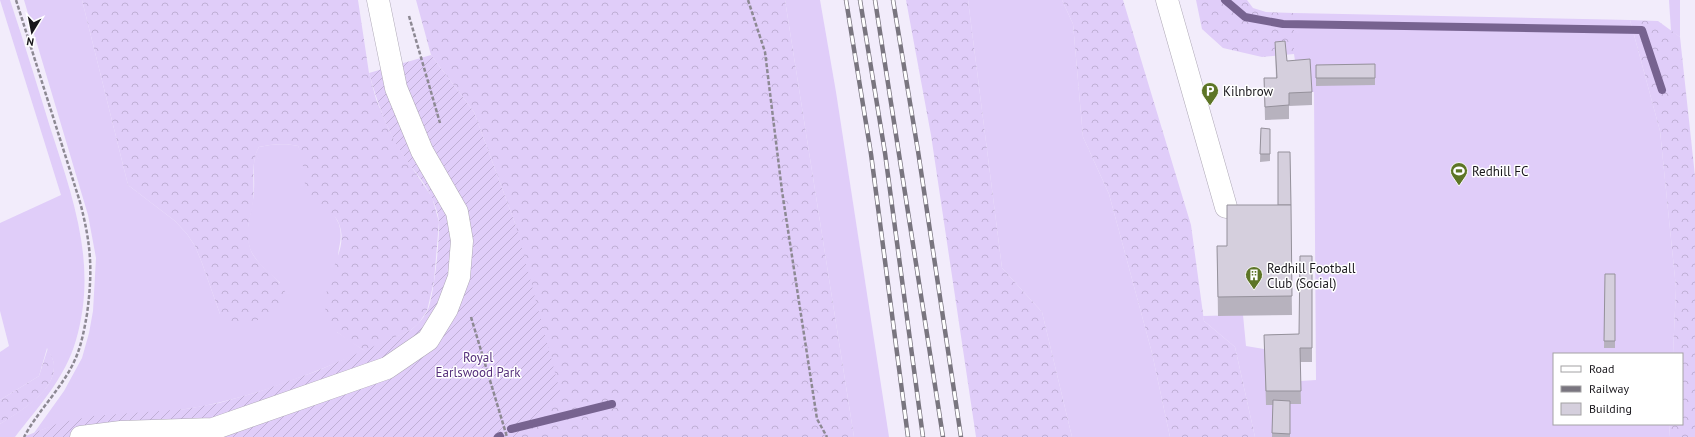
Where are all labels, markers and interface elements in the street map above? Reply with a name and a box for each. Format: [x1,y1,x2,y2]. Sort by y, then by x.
north arrow [12,12,52,52]
text: N [25,34,35,49]
parking icon: Kilnbrow [1200,81,1220,106]
place label: Kilnbrow [1223,83,1274,100]
sports icon: Redhill FC [1449,161,1469,186]
place label: Redhill FC [1472,163,1529,180]
place label: Redhill Football Club (Social) [1267,260,1356,292]
building icon: Redhill Football Club (Social) [1244,265,1264,290]
park label: Royal Earlswood Park [436,349,521,381]
legend [1553,353,1683,425]
text: Road [1589,361,1614,376]
text: Railway [1589,381,1629,396]
text: Building [1589,401,1632,416]

